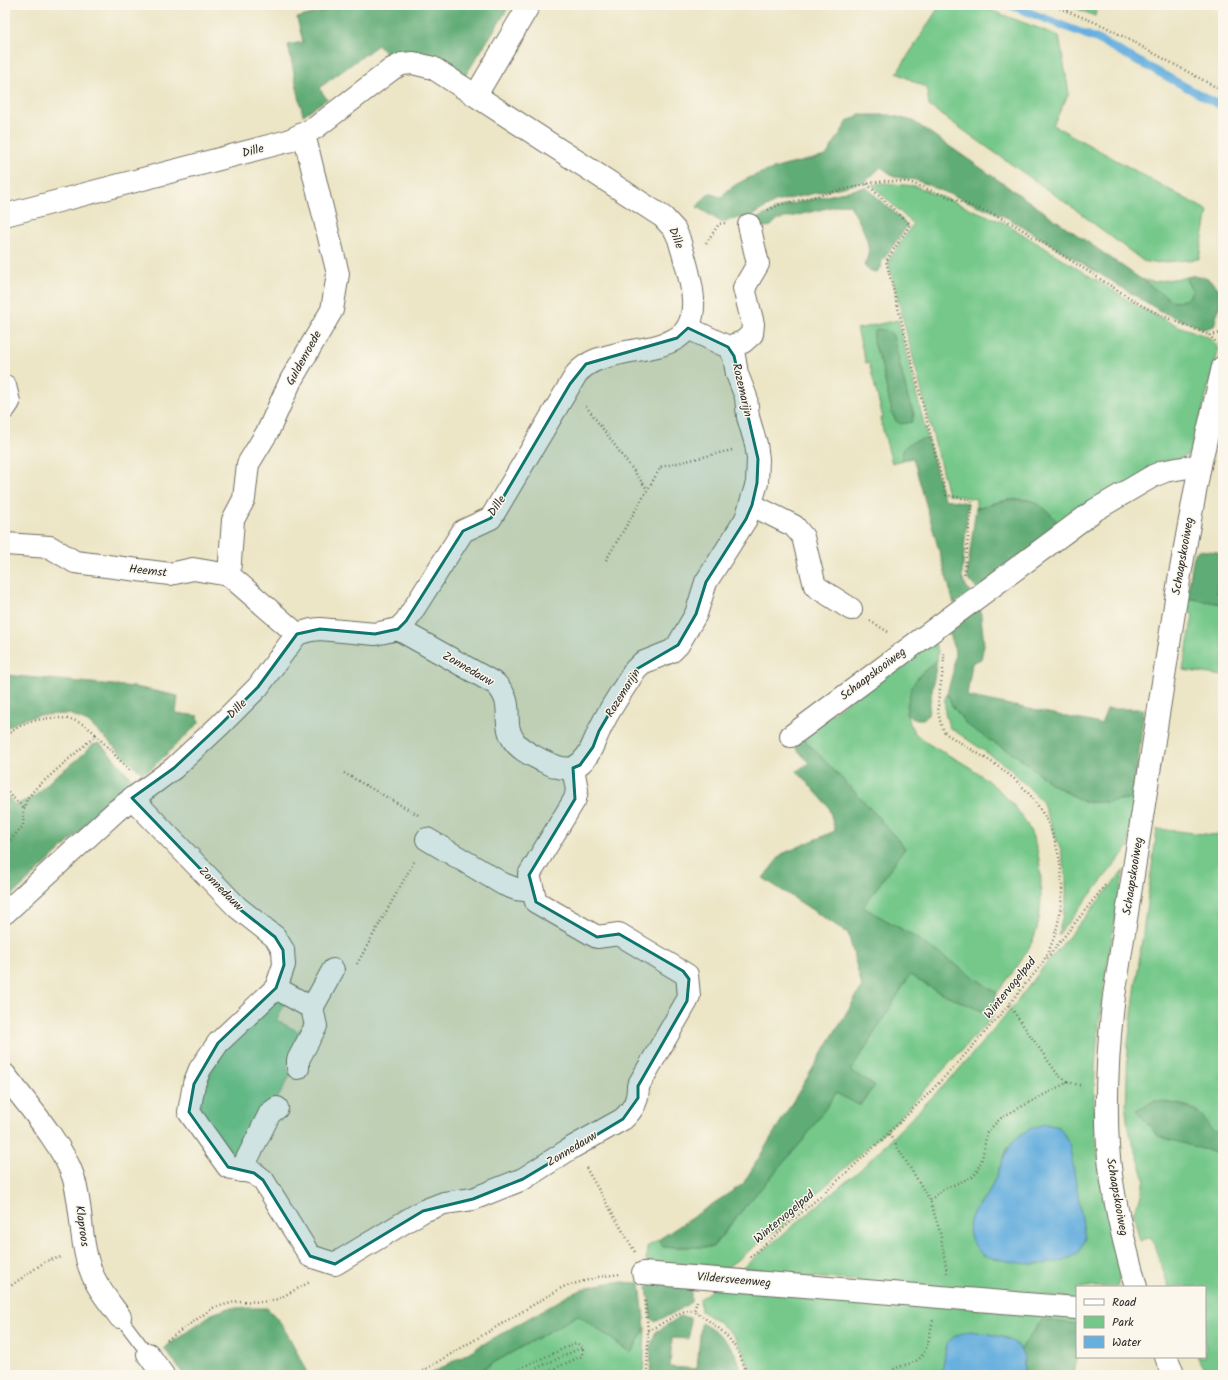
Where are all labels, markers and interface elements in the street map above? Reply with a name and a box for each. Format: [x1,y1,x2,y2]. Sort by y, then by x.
street label: Dille [240,139,266,163]
street label: Dille [663,224,689,252]
street label: Guldenroede [281,327,327,389]
street label: Rozemarijn [727,361,757,419]
street label: Dille [483,491,511,520]
street label: Schaapskooiweg [1167,515,1199,596]
street label: Heemst [128,560,168,582]
street label: Schaapskooiweg [836,643,910,705]
street label: Zonnedauw [439,647,498,692]
street label: Rozemarijn [600,665,646,721]
street label: Dille [223,694,252,723]
street label: Schaapskooiweg [1117,835,1149,916]
street label: Zonnedauw [194,862,248,916]
street label: Wintervogelpad [979,952,1041,1023]
street label: Zonnedauw [543,1126,602,1172]
street label: Schaapskooiweg [1101,1157,1133,1238]
street label: Wintervogelpad [749,1185,819,1248]
street label: Klaproos [70,1204,94,1248]
street label: Vildersveenweg [696,1267,772,1293]
legend [1076,1286,1206,1358]
text: Road [1112,1293,1137,1312]
text: Park [1112,1313,1134,1332]
text: Water [1112,1333,1142,1352]

